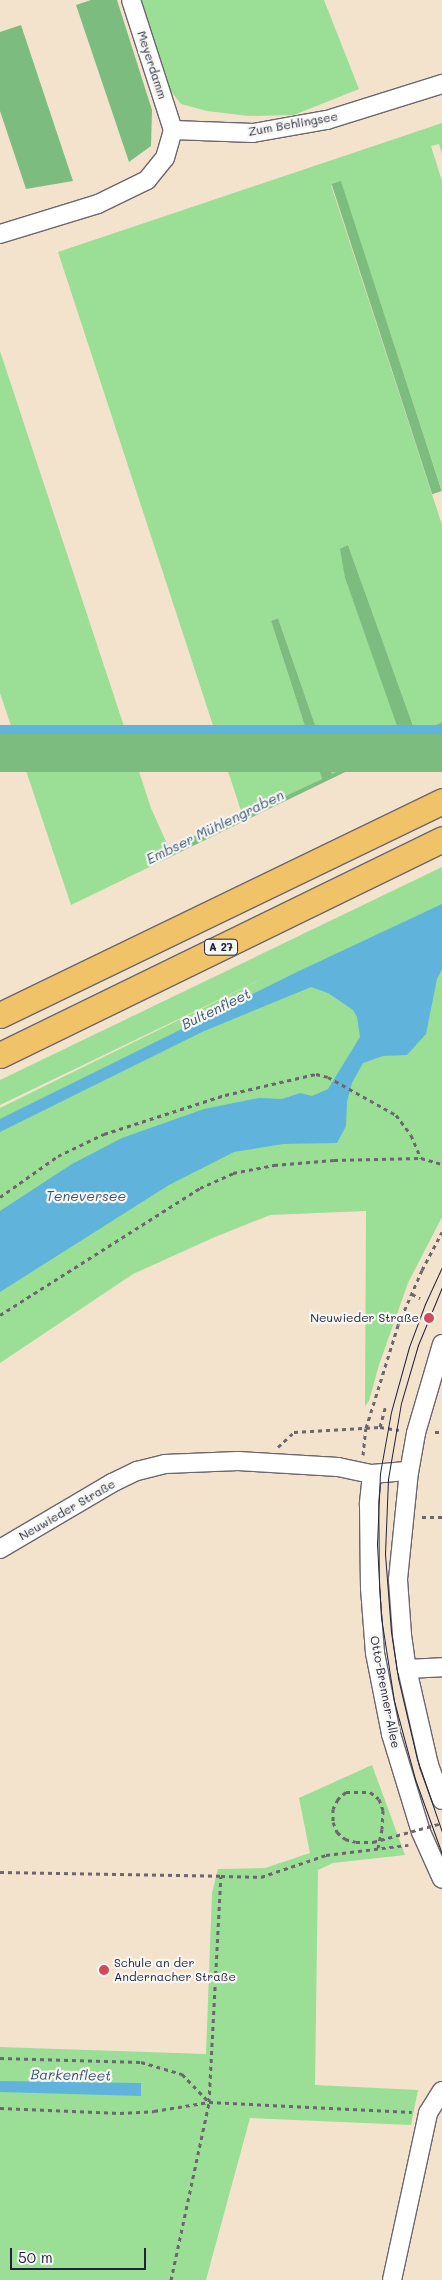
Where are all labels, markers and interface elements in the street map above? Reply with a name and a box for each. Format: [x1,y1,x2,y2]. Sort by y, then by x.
street label: Meyerdamm [134,29,170,101]
street label: Zum Behlingsee [247,109,339,139]
water label: Embser Mühlengraben [143,786,287,868]
road number: A 27 [204,939,238,956]
water label: Bultenfleet [179,985,253,1033]
water label: Teneversee [46,1188,126,1204]
place label: Neuwieder Straße [310,1311,419,1325]
marker: Neuwieder Straße [423,1312,435,1324]
street label: Neuwieder Straße [16,1477,118,1543]
street label: Otto-Brenner-Allee [367,1635,403,1749]
place label: Schule an der Andernacher Straße [114,1956,236,1984]
marker: Schule an der Andernacher Straße [98,1964,110,1976]
water label: Barkenfleet [30,2066,112,2084]
scale bar [12,2238,149,2270]
text: 50 m [18,2247,53,2267]

